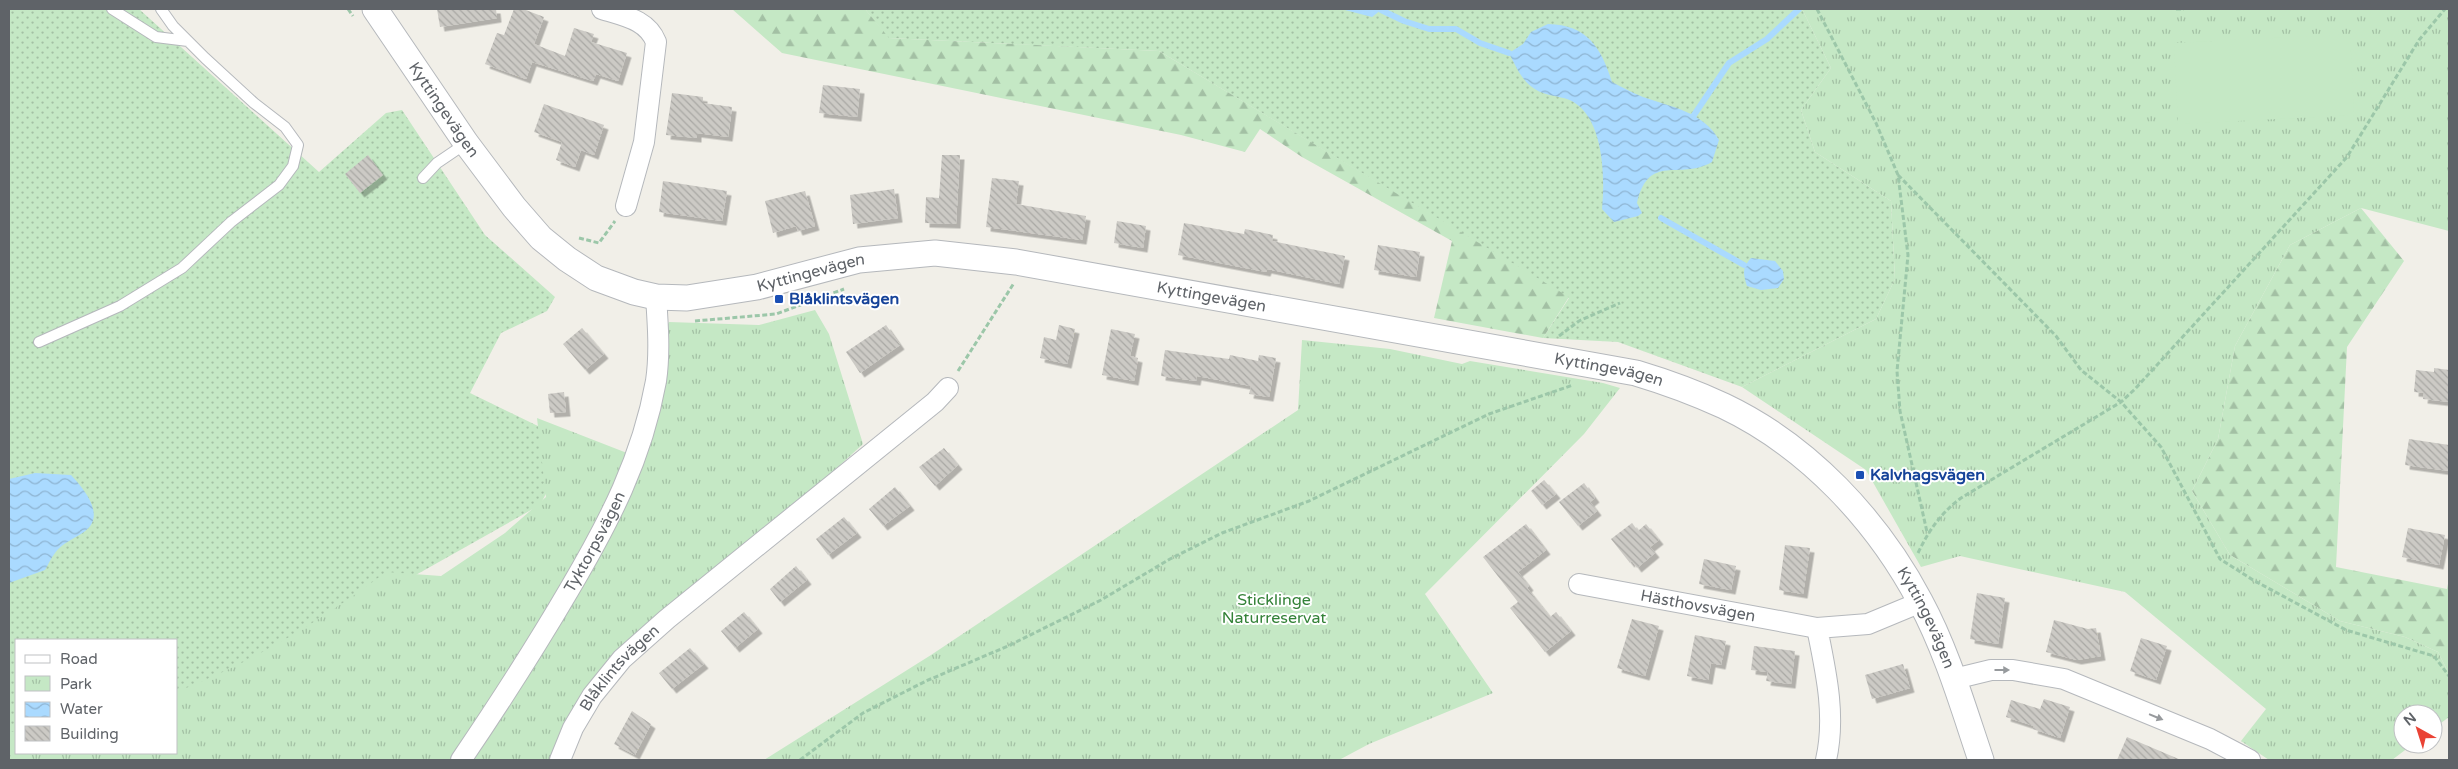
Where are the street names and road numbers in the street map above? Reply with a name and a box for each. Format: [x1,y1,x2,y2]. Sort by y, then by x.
street label: Kyttingevägen [404,58,483,161]
street label: Kyttingevägen [755,250,866,297]
street label: Kyttingevägen [1155,277,1268,317]
street label: Kyttingevägen [1553,349,1666,391]
street label: Tyktorpsvägen [560,488,630,596]
street label: Kyttingevägen [1892,563,1959,671]
street label: Hästhovsvägen [1639,586,1757,626]
street label: Blåklintsvägen [575,620,664,715]

